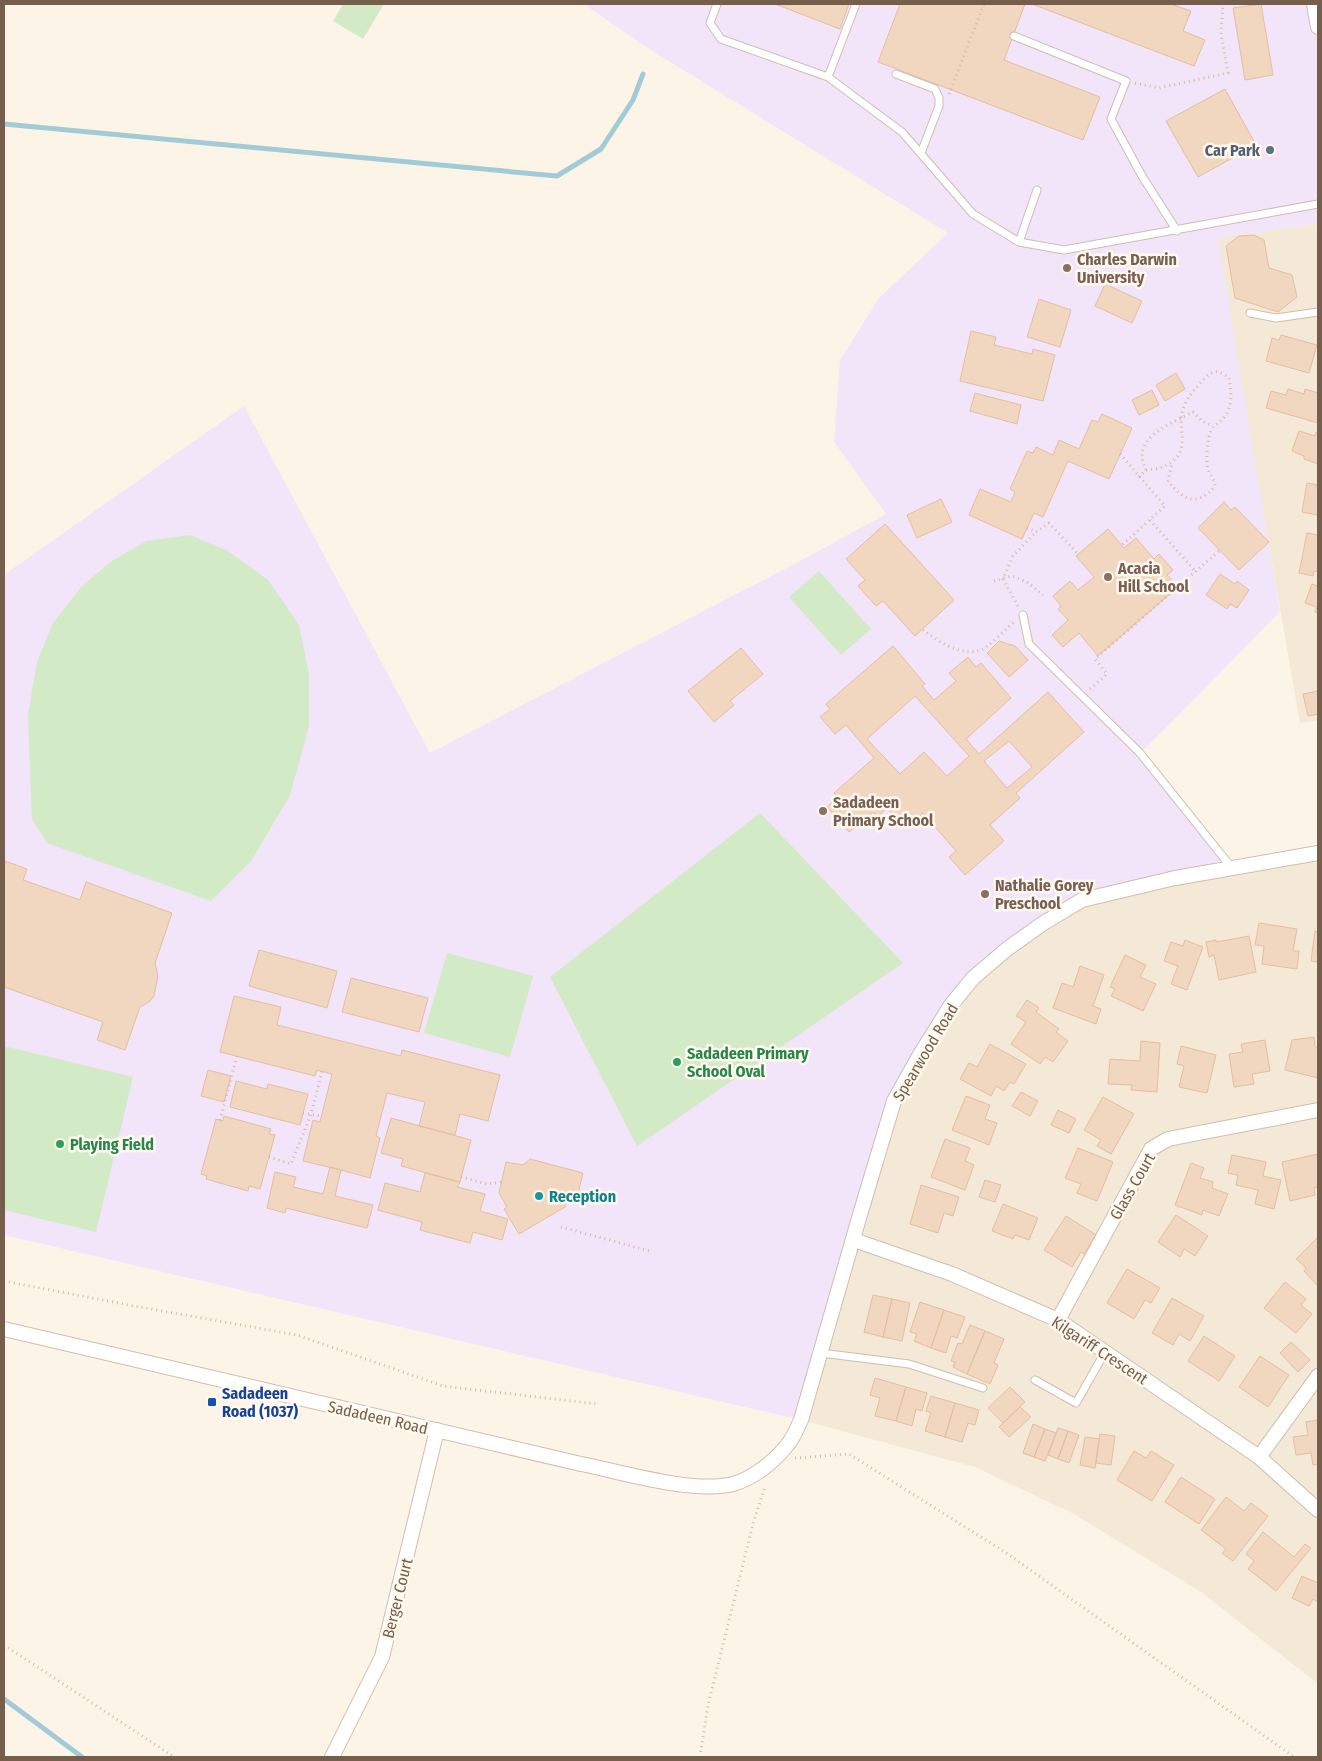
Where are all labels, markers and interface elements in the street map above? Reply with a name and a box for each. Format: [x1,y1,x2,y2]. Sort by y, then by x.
place label: Car Park [1205,141,1261,160]
marker: Car Park [1264,144,1276,156]
place label: Charles Darwin University [1077,250,1177,287]
marker: Charles Darwin University [1061,262,1073,274]
place label: Acacia Hill School [1117,559,1190,596]
marker: Acacia Hill School [1102,571,1114,583]
place label: Sadadeen Primary School [833,793,934,830]
marker: Sadadeen Primary School [817,805,829,817]
place label: Nathalie Gorey Preschool [995,876,1094,913]
marker: Nathalie Gorey Preschool [979,888,991,900]
street label: Spearwood Road [889,1000,962,1104]
place label: Sadadeen Primary School Oval [687,1044,809,1081]
marker: Sadadeen Primary School Oval [671,1056,683,1068]
place label: Playing Field [70,1135,154,1154]
marker: Playing Field [54,1138,66,1150]
street label: Glass Court [1106,1149,1159,1223]
place label: Reception [549,1187,616,1206]
marker: Reception [533,1190,545,1202]
street label: Kilgariff Crescent [1048,1312,1152,1389]
place label: Sadadeen Road (1037) [222,1384,298,1421]
marker: Sadadeen Road (1037) [206,1396,218,1408]
street label: Sadadeen Road [326,1397,430,1438]
street label: Berger Court [378,1555,417,1640]

